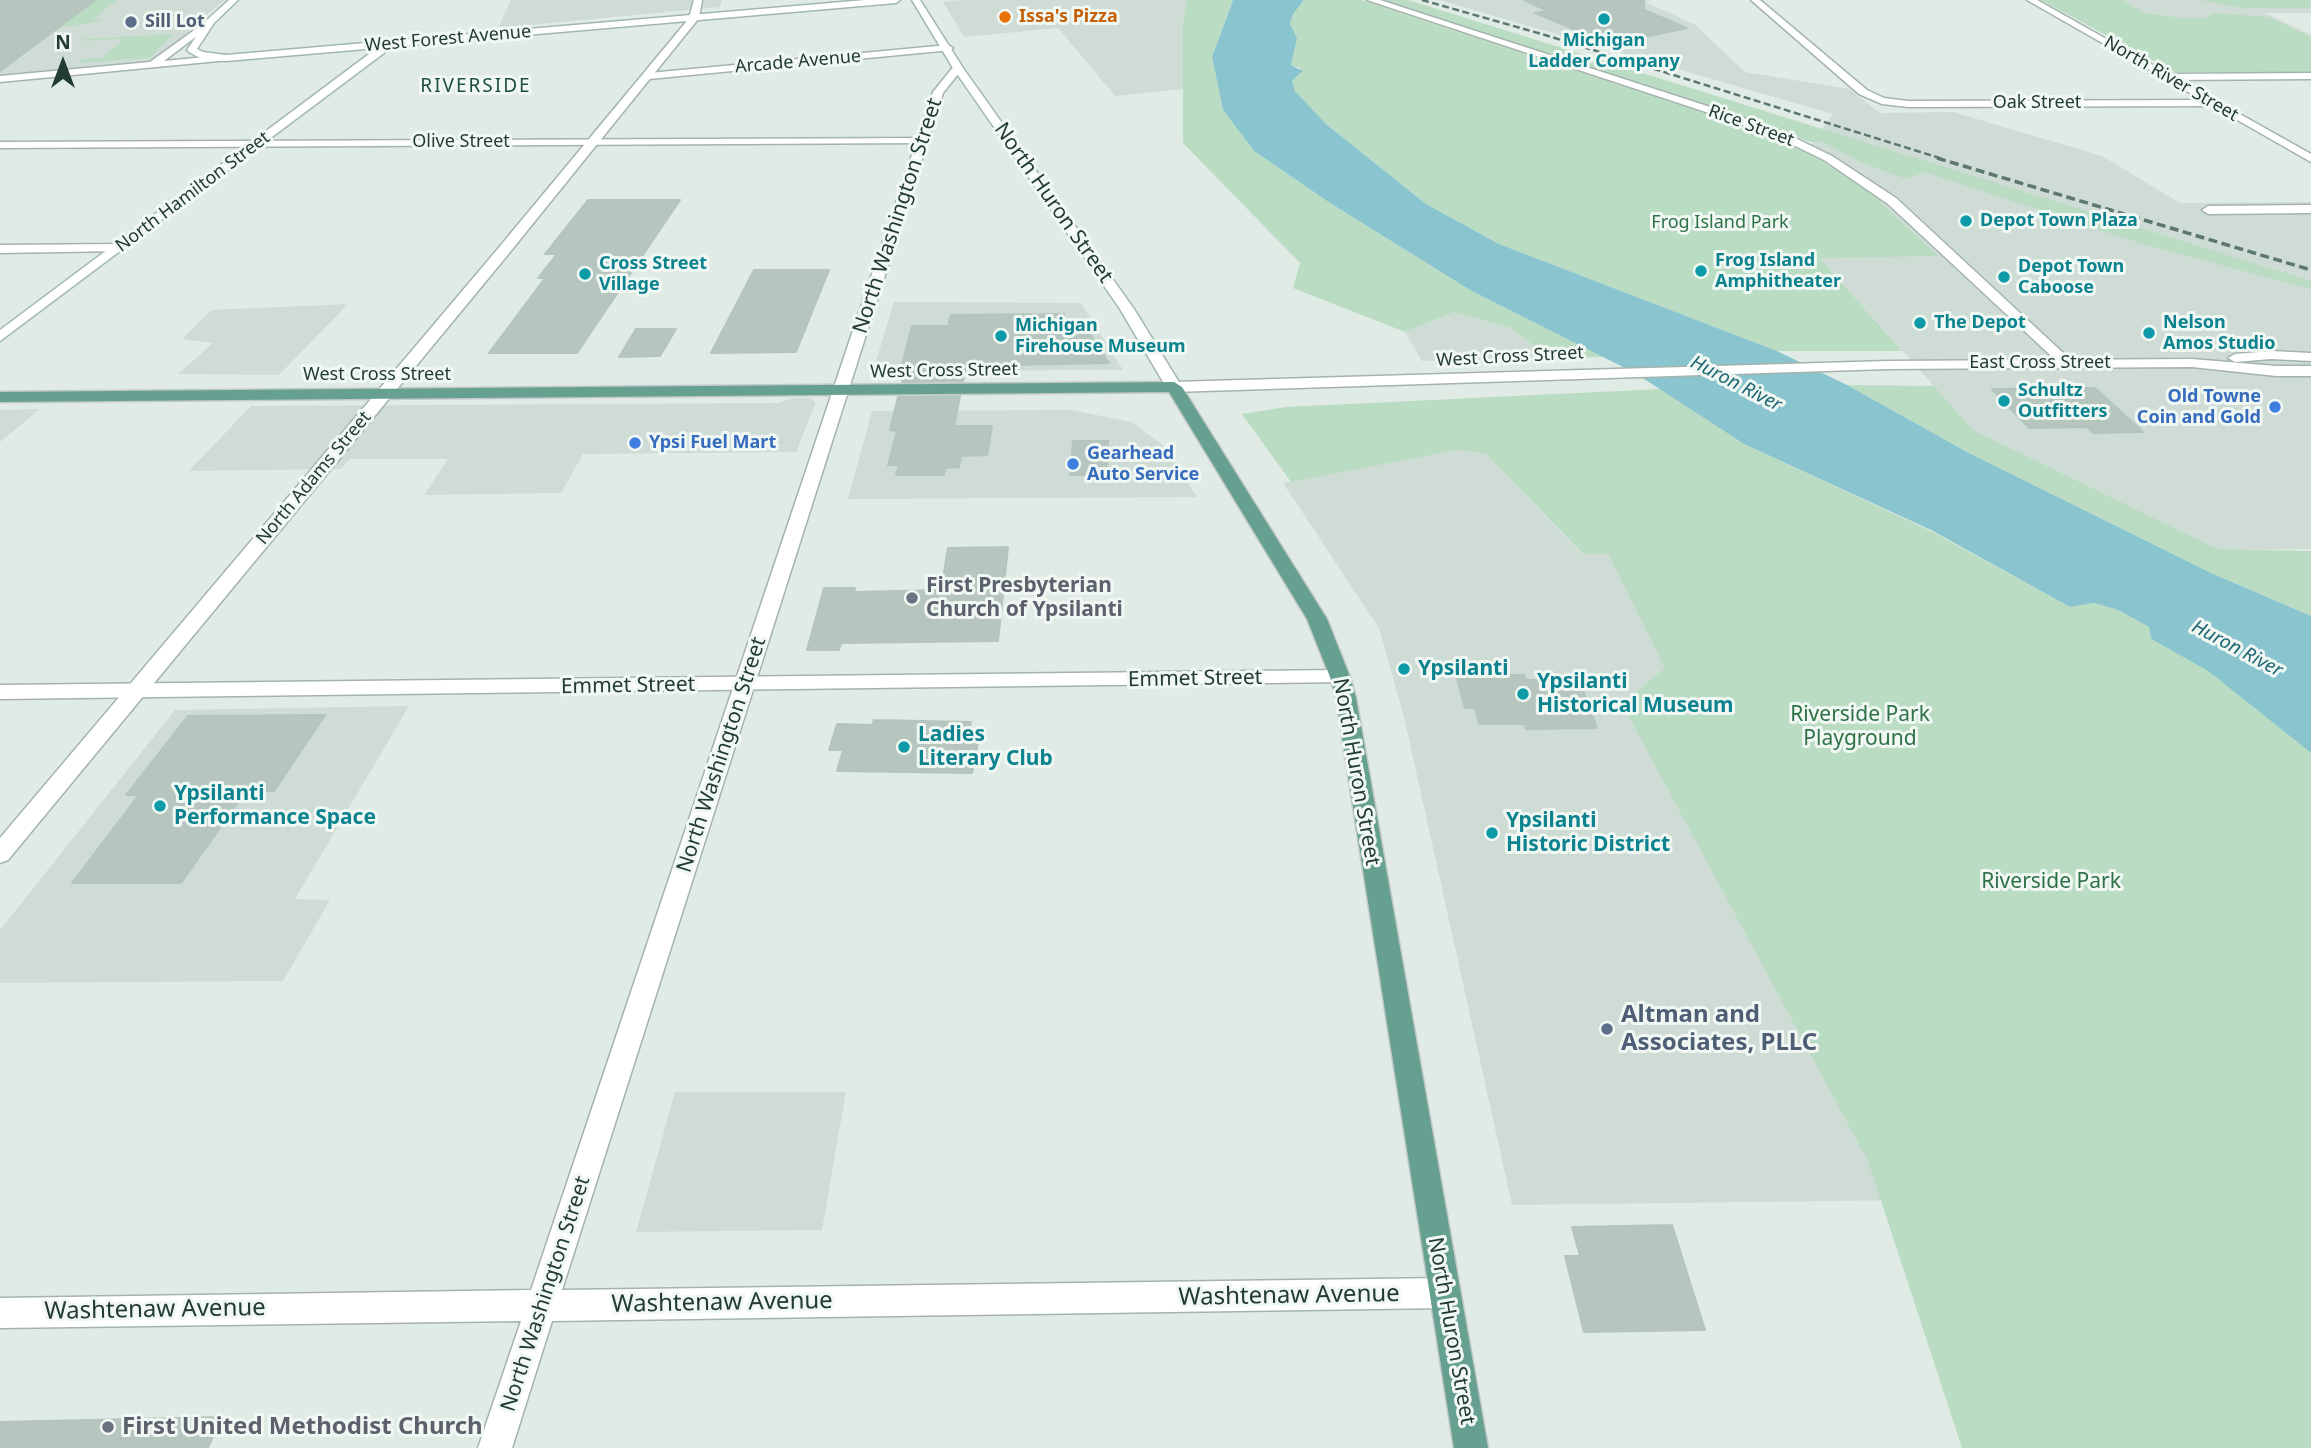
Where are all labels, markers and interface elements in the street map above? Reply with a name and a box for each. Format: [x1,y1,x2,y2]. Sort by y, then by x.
place label: Issa's Pizza [1019,6,1118,28]
marker: Issa's Pizza [997,9,1013,25]
place label: Sill Lot [145,11,205,33]
marker: Michigan Ladder Company [1596,11,1612,27]
marker: Sill Lot [123,14,139,30]
street label: West Forest Avenue [364,21,532,57]
north arrow [28,28,98,98]
text: N [55,29,71,55]
place label: Michigan Ladder Company [1528,30,1680,72]
street label: North River Street [2100,32,2242,126]
street label: Arcade Avenue [734,46,862,78]
district label: RIVERSIDE [421,76,531,98]
street label: Oak Street [1993,92,2081,114]
street label: North Washington Street [848,95,948,337]
street label: Rice Street [1705,101,1797,151]
street label: North Huron Street [988,118,1118,288]
street label: North Hamilton Street [112,127,274,257]
street label: Olive Street [412,131,510,153]
place label: Depot Town Plaza [1980,210,2138,232]
park label: Frog Island Park [1651,212,1789,234]
marker: Depot Town Plaza [1958,213,1974,229]
place label: Frog Island Amphitheater [1715,250,1841,292]
place label: Cross Street Village [599,253,707,296]
place label: Depot Town Caboose [2018,256,2124,298]
marker: Frog Island Amphitheater [1693,263,1709,279]
marker: Cross Street Village [577,266,593,282]
marker: Depot Town Caboose [1996,269,2012,285]
place label: The Depot [1934,312,2026,334]
place label: Nelson Amos Studio [2163,312,2275,354]
place label: Michigan Firehouse Museum [1015,315,1186,358]
marker: The Depot [1912,315,1928,331]
marker: Nelson Amos Studio [2141,325,2157,341]
marker: Michigan Firehouse Museum [993,328,1009,344]
street label: West Cross Street [1436,342,1584,372]
water label: Huron River [1687,351,1785,417]
street label: East Cross Street [1969,352,2111,374]
street label: West Cross Street [870,359,1018,383]
street label: West Cross Street [303,364,451,386]
place label: Schultz Outfitters [2018,380,2108,422]
place label: Old Towne Coin and Gold [2137,386,2261,428]
marker: Schultz Outfitters [1996,393,2012,409]
marker: Old Towne Coin and Gold [2267,399,2283,415]
street label: North Adams Street [252,407,376,549]
place label: Ypsi Fuel Mart [649,432,776,454]
marker: Ypsi Fuel Mart [627,435,643,451]
place label: Gearhead Auto Service [1087,443,1199,486]
marker: Gearhead Auto Service [1065,456,1081,472]
place label: First Presbyterian Church of Ypsilanti [926,573,1123,623]
marker: First Presbyterian Church of Ypsilanti [904,590,920,606]
water label: Huron River [2188,616,2286,682]
street label: North Washington Street [672,634,772,876]
place label: Ypsilanti [1418,656,1508,682]
marker: Ypsilanti [1396,661,1412,677]
street label: Emmet Street [1128,665,1262,693]
place label: Ypsilanti Historical Museum [1537,669,1734,719]
street label: Emmet Street [561,672,695,700]
street label: North Huron Street [1327,676,1385,868]
marker: Ypsilanti Historical Museum [1515,686,1531,702]
park label: Riverside Park Playground [1790,702,1930,752]
place label: Ladies Literary Club [918,722,1053,772]
marker: Ladies Literary Club [896,739,912,755]
place label: Ypsilanti Performance Space [174,781,376,831]
marker: Ypsilanti Performance Space [152,798,168,814]
place label: Ypsilanti Historic District [1506,808,1670,858]
marker: Ypsilanti Historic District [1484,825,1500,841]
park label: Riverside Park [1981,869,2121,895]
place label: Altman and Associates, PLLC [1621,1001,1817,1057]
marker: Altman and Associates, PLLC [1599,1021,1615,1037]
street label: North Washington Street [496,1173,596,1415]
street label: North Huron Street [1422,1235,1480,1427]
street label: Washtenaw Avenue [1178,1280,1400,1312]
street label: Washtenaw Avenue [611,1287,833,1319]
street label: Washtenaw Avenue [44,1294,266,1326]
place label: First United Methodist Church [122,1413,483,1441]
marker: First United Methodist Church [100,1419,116,1435]

